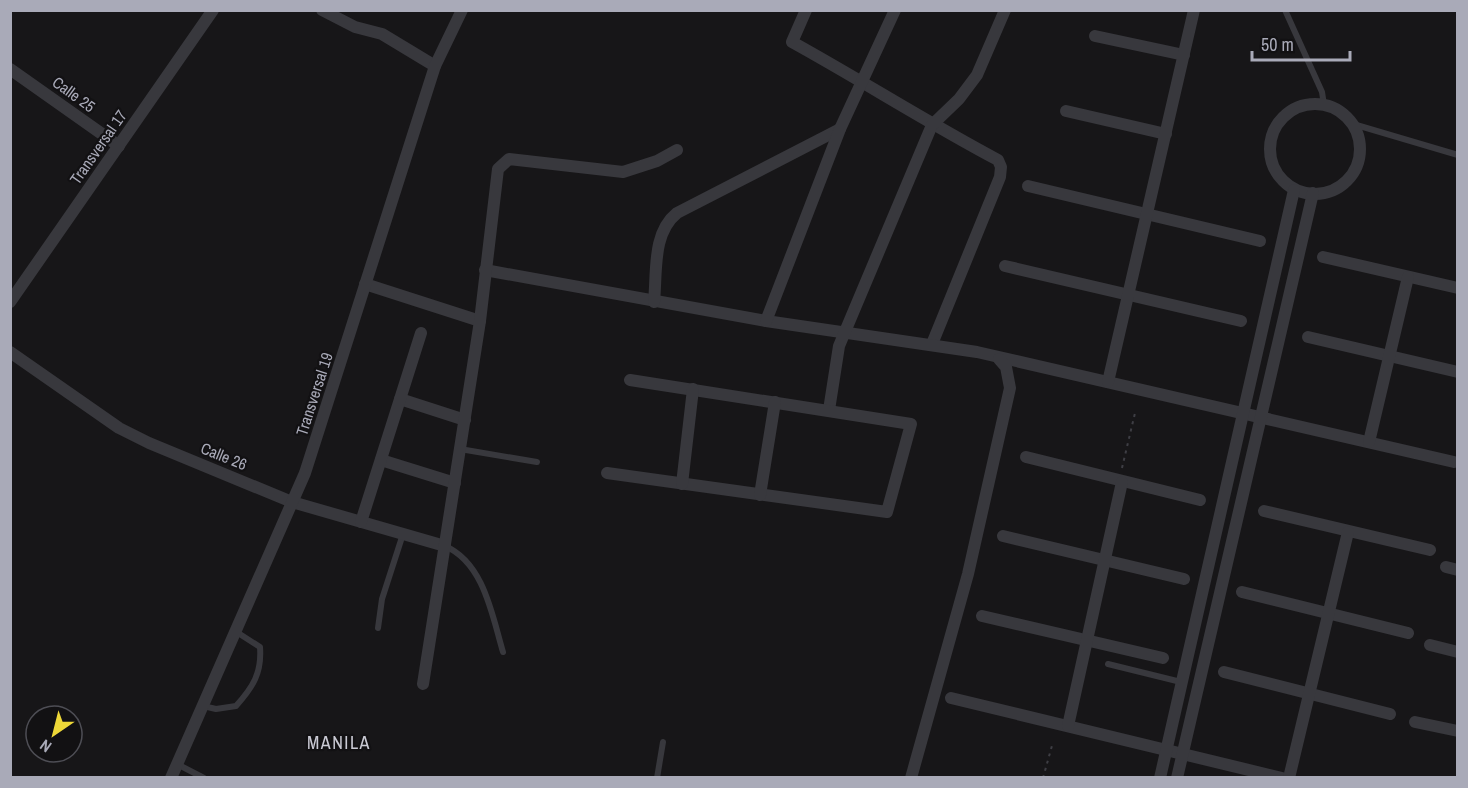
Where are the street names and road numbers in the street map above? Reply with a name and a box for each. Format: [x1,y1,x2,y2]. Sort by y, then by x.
street label: Calle 25 [48,71,100,117]
street label: Transversal 17 [64,105,132,189]
street label: Transversal 19 [290,350,338,438]
street label: Calle 26 [198,437,250,475]

